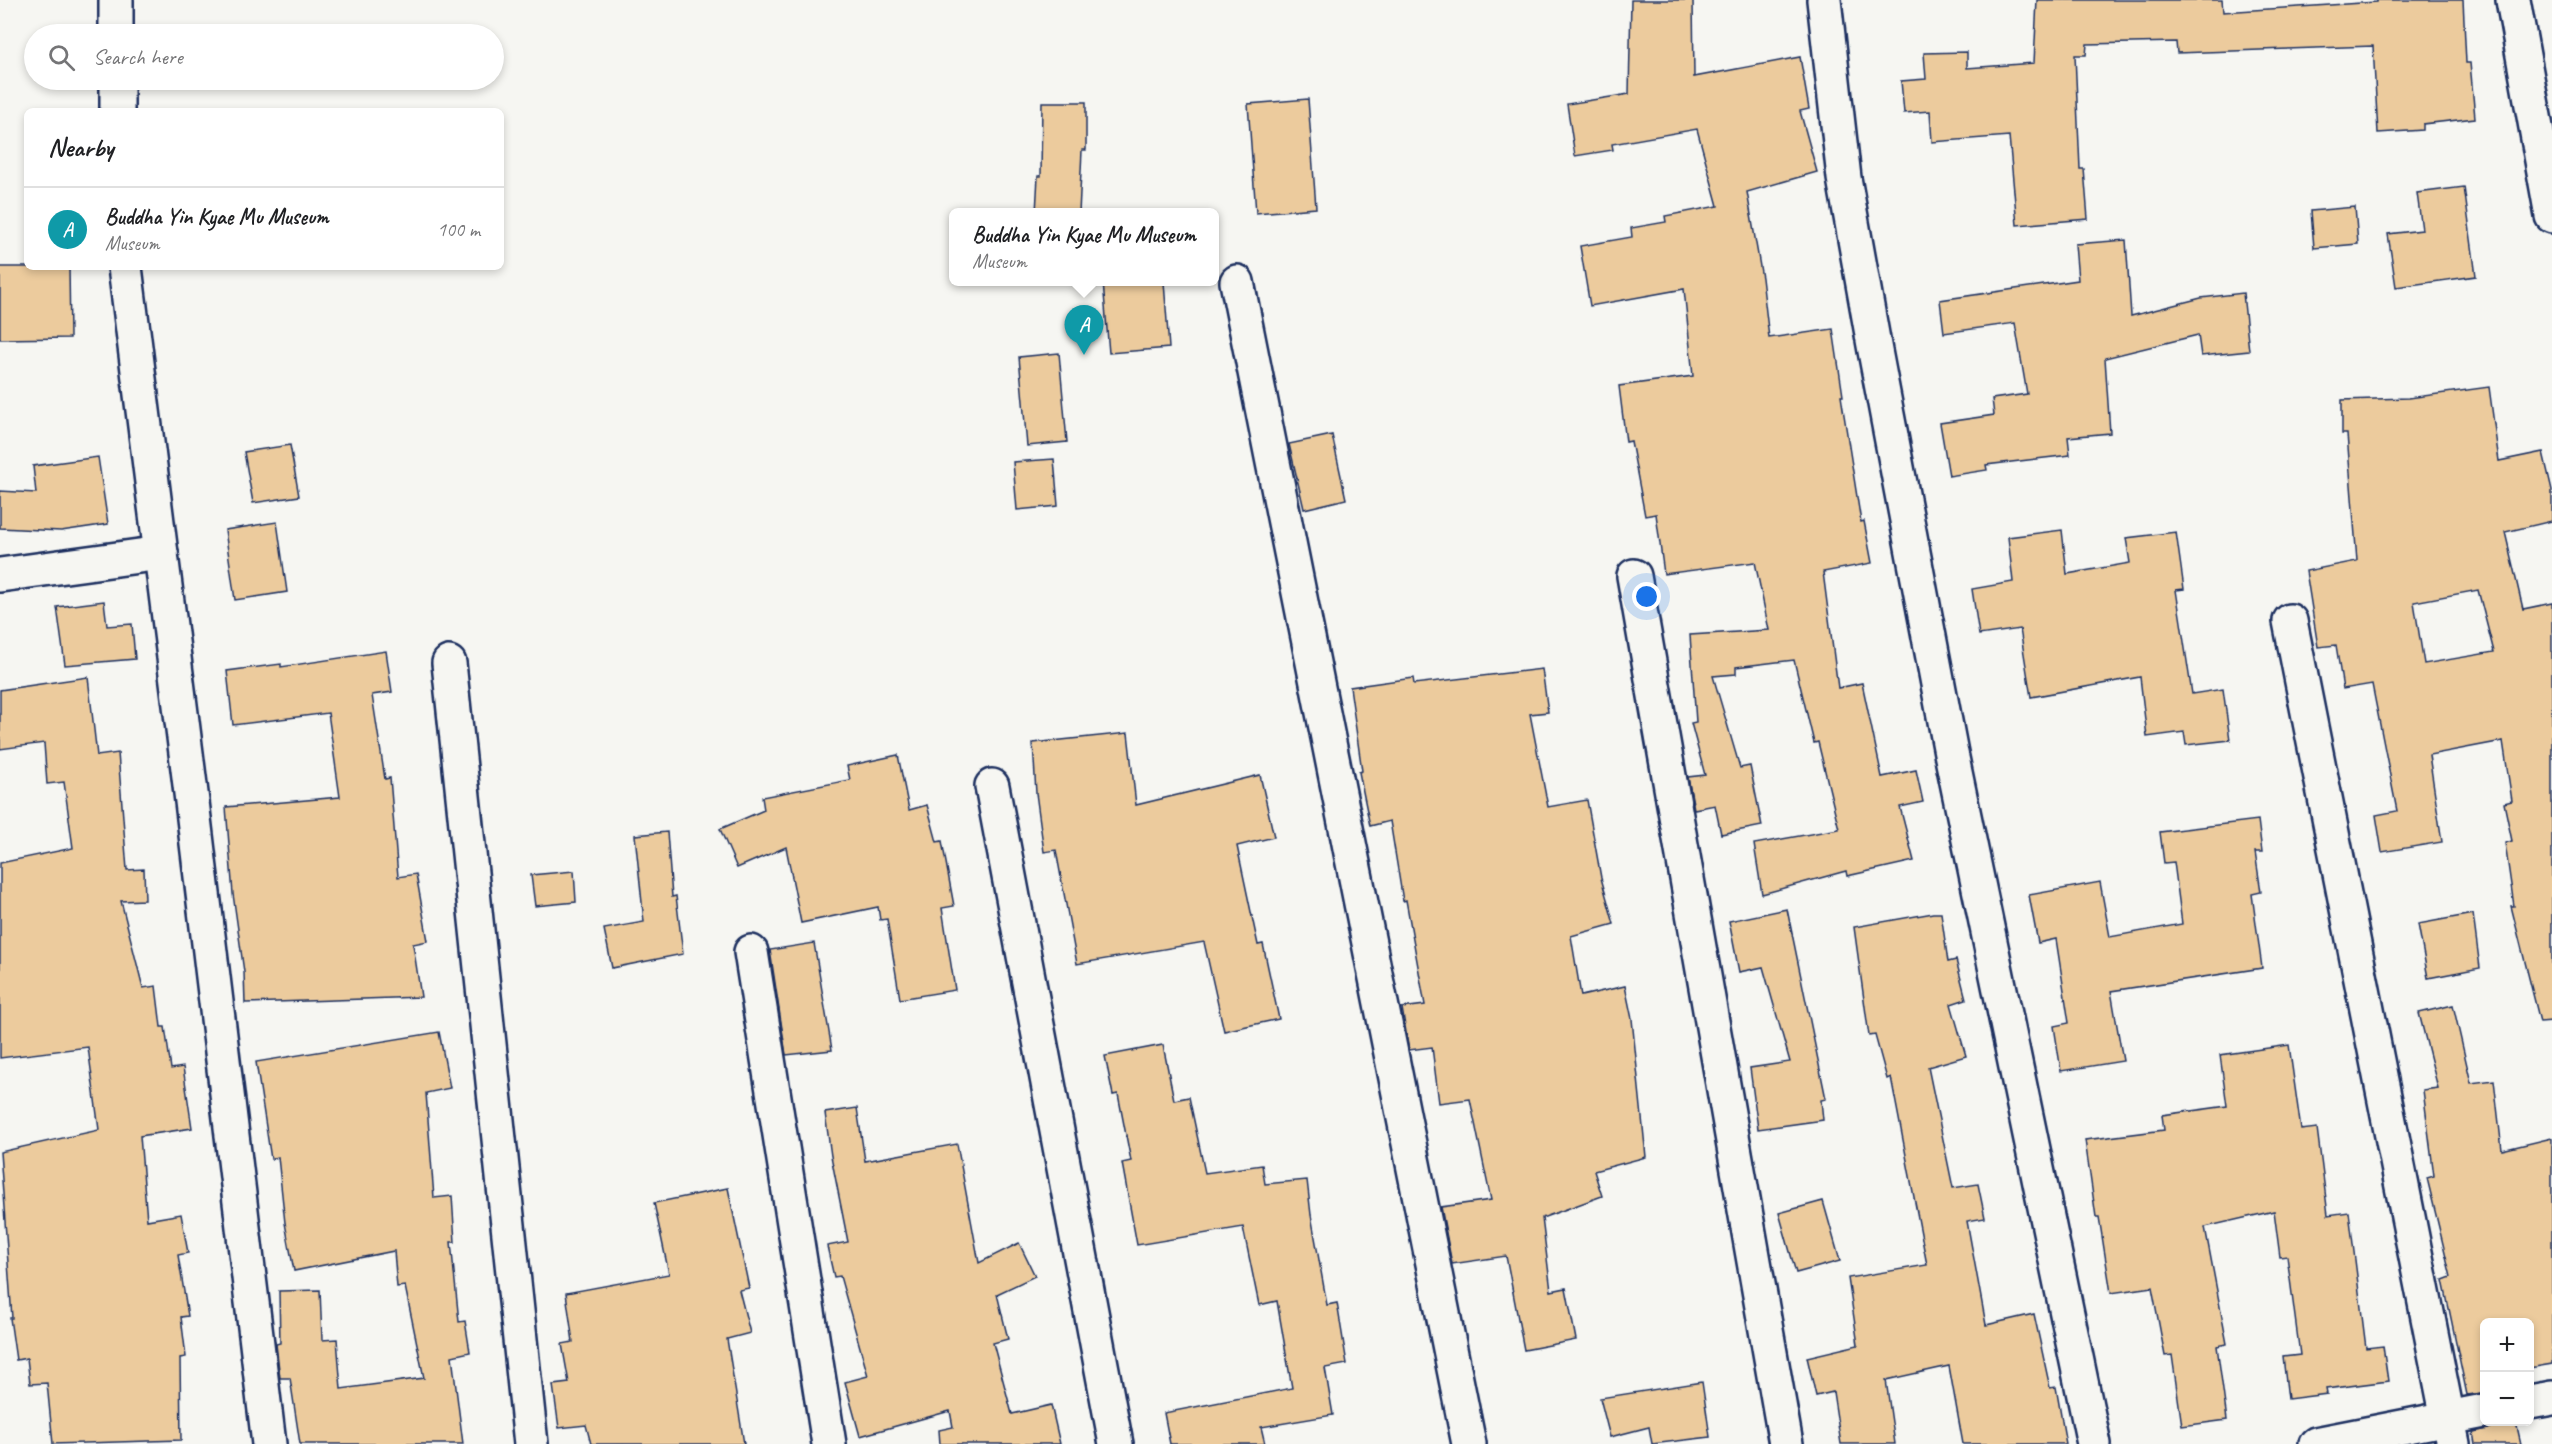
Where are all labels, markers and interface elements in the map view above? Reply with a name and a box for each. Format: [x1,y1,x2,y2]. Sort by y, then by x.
search box [24,24,504,90]
icon: search [45,41,78,74]
text: Search here [93,43,183,71]
text: Nearby [48,131,113,164]
text: Buddha Yin Kyae Mu Museum [105,203,328,231]
popup [949,208,1219,286]
text: A [62,217,73,242]
text: 100 m [437,217,480,242]
text: Buddha Yin Kyae Mu Museum [972,221,1196,249]
text: Museum [105,231,160,256]
text: Museum [972,249,1027,274]
pin: A [1064,306,1104,355]
your location [1632,582,1661,611]
map controls [2480,1318,2534,1426]
button: + [2480,1318,2534,1372]
button: − [2480,1372,2534,1426]

